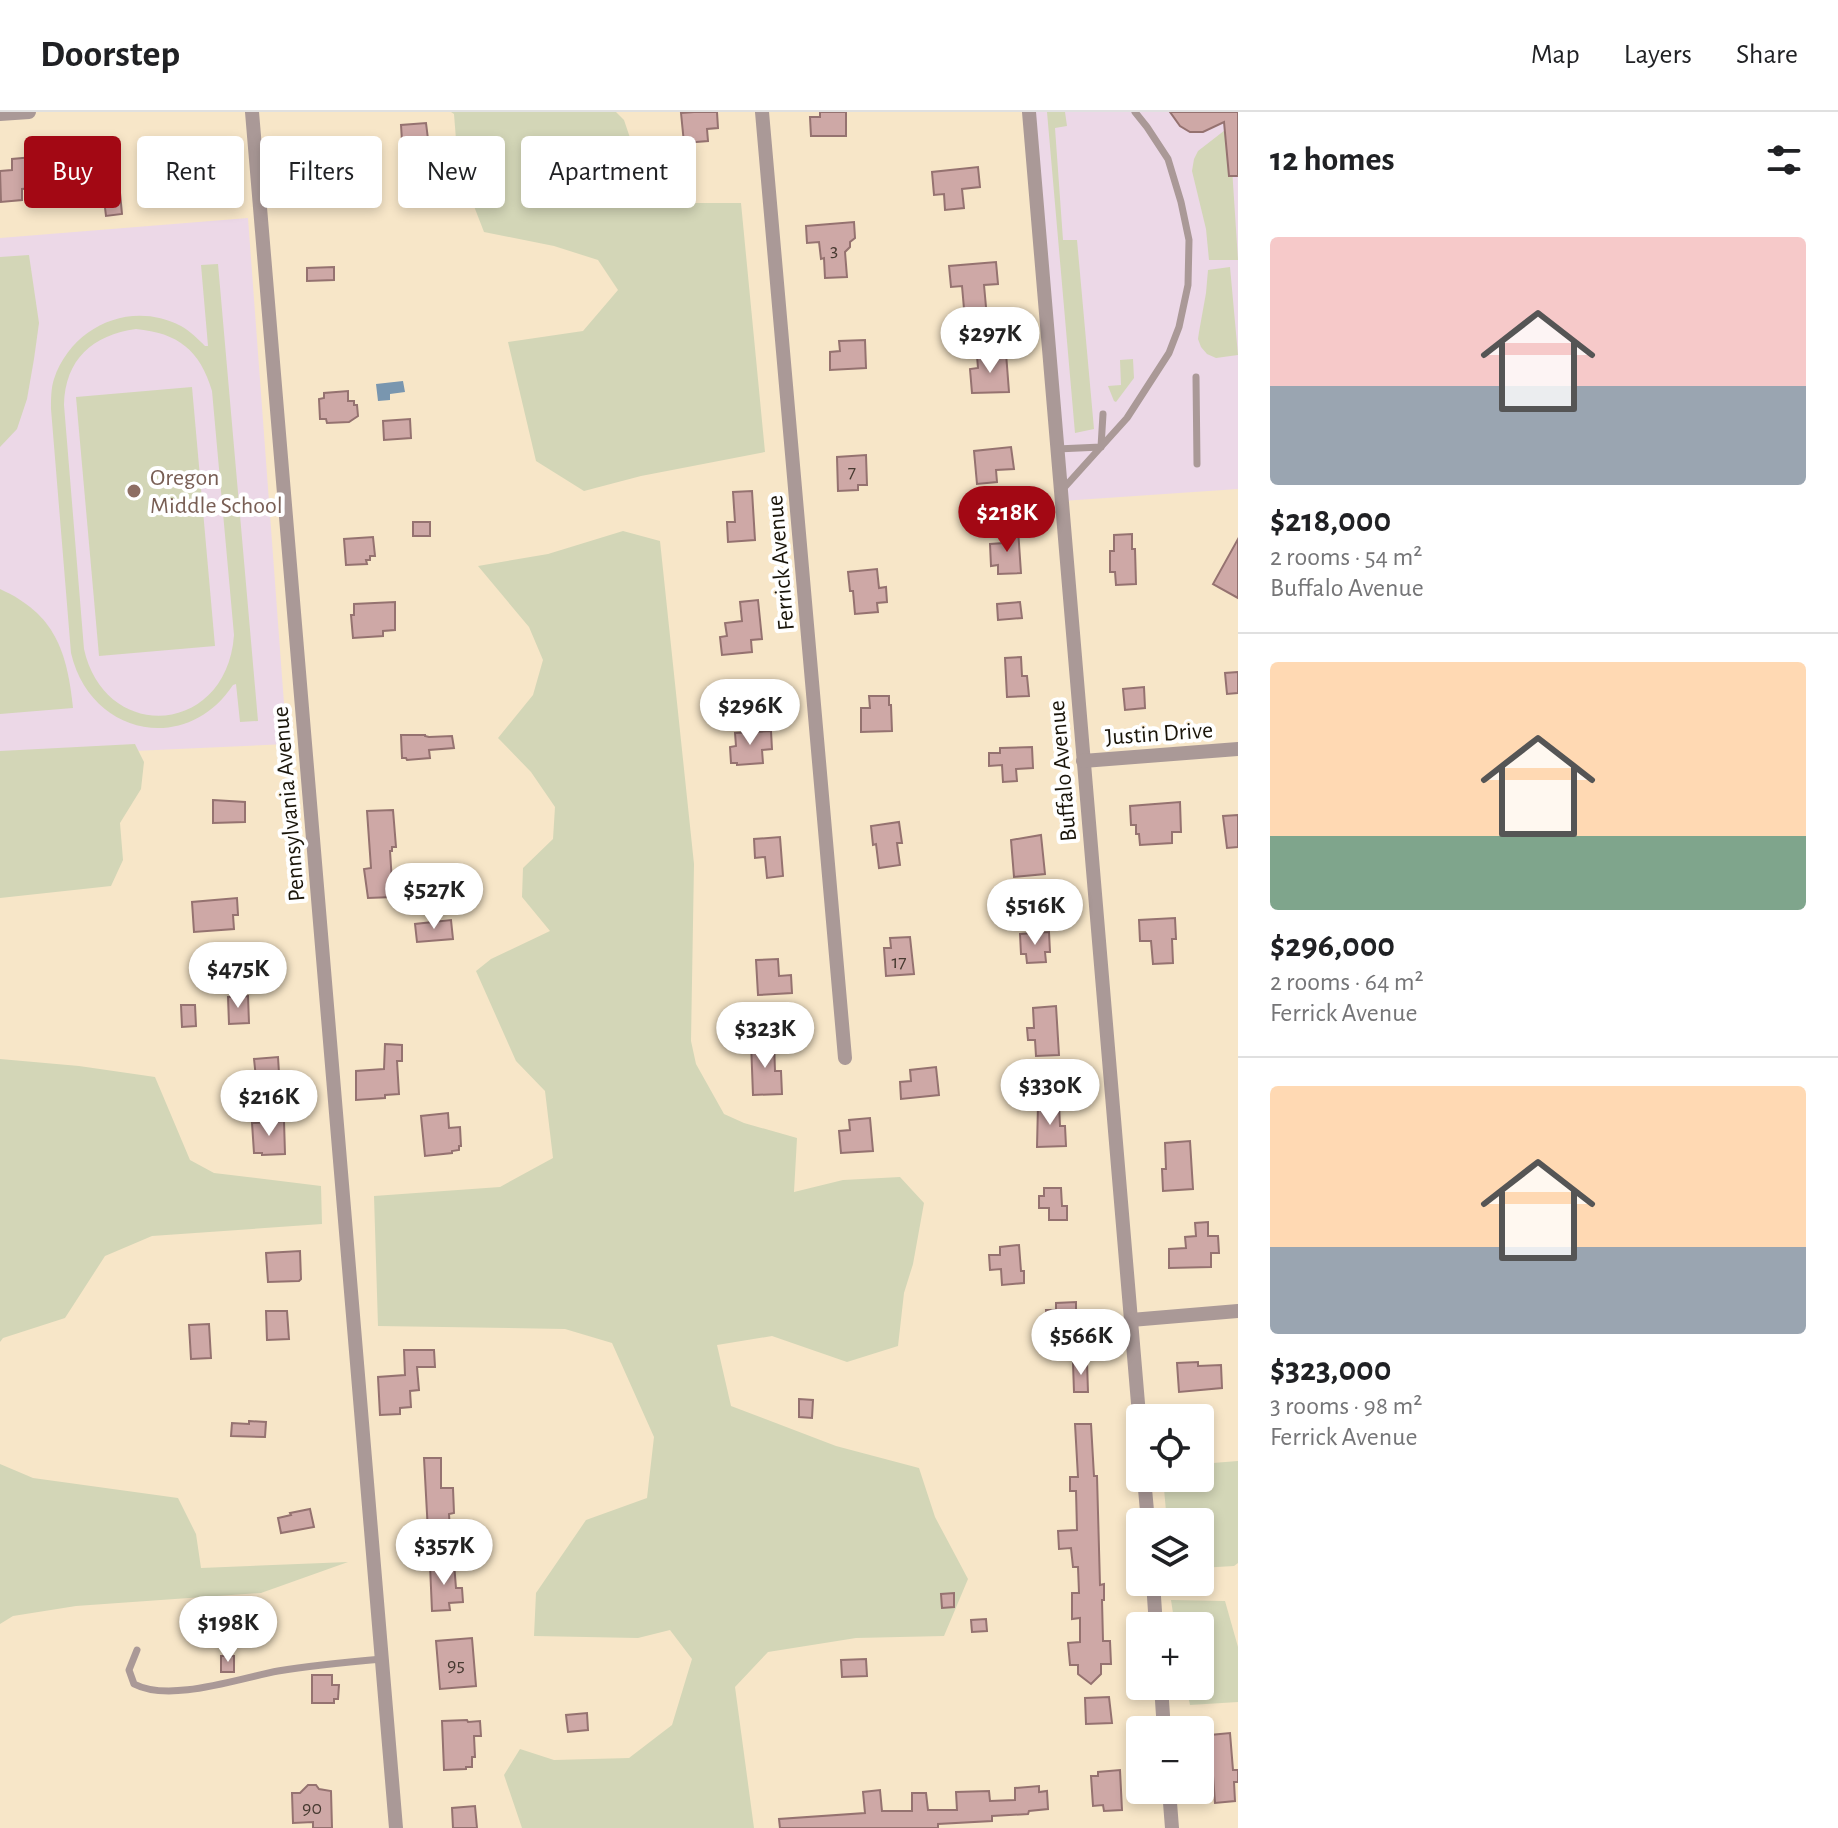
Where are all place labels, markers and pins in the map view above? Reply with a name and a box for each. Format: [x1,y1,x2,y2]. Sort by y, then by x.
pin: $297K [934,307,1046,375]
place label: Oregon Middle School [150,466,283,518]
marker: Oregon Middle School [125,482,143,500]
pin: $218K [951,486,1063,554]
pin: $296K [694,679,806,747]
pin: $527K [378,863,490,931]
pin: $516K [979,879,1091,947]
pin: $475K [182,942,294,1010]
pin: $323K [709,1002,821,1070]
pin: $330K [994,1059,1106,1127]
pin: $216K [213,1070,325,1138]
pin: $566K [1025,1309,1137,1377]
pin: $357K [388,1519,500,1587]
pin: $198K [172,1596,284,1664]

